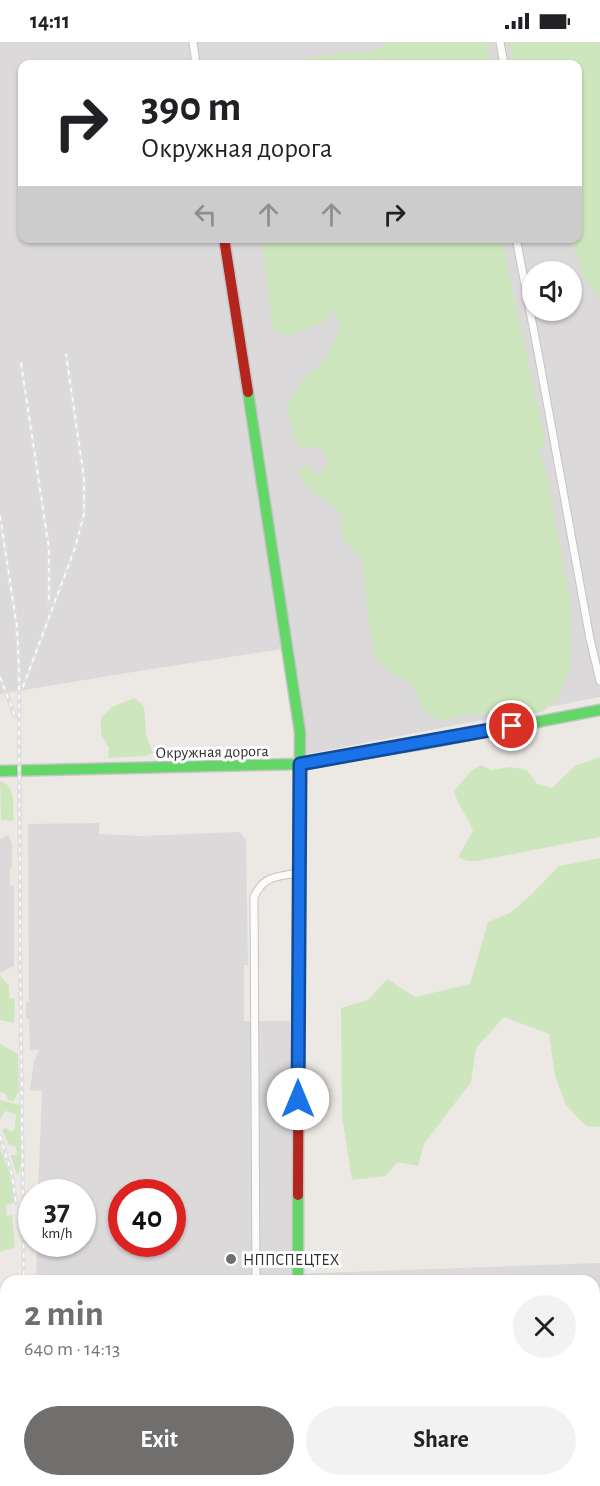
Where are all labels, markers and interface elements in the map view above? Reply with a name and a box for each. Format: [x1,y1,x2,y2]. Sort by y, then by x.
text: 14:11 [30,10,70,32]
icon: right [42,84,120,162]
text: 390 m [141,86,242,128]
text: Окружная дорога [141,135,332,162]
icon: left [189,198,222,231]
icon: ahead [252,198,285,231]
icon: ahead [315,198,348,231]
icon: right [378,198,411,231]
map controls [522,261,582,321]
button: sound [522,261,582,321]
pin [486,700,537,751]
icon: arrive [495,709,528,742]
street label: Окружная дорога [155,743,269,762]
position arrow [266,1067,330,1131]
speed limit sign: 40 [108,1179,186,1257]
text: 37 [44,1196,70,1226]
text: km/h [42,1226,72,1241]
marker: НППСПЕЦТЕХ [224,1252,238,1266]
place label: НППСПЕЦТЕХ [243,1252,340,1268]
button: close [513,1295,576,1358]
text: 2 min [24,1296,104,1332]
text: 640 m · 14:13 [24,1339,120,1359]
button: Exit [24,1406,294,1475]
button: Share [306,1406,576,1475]

